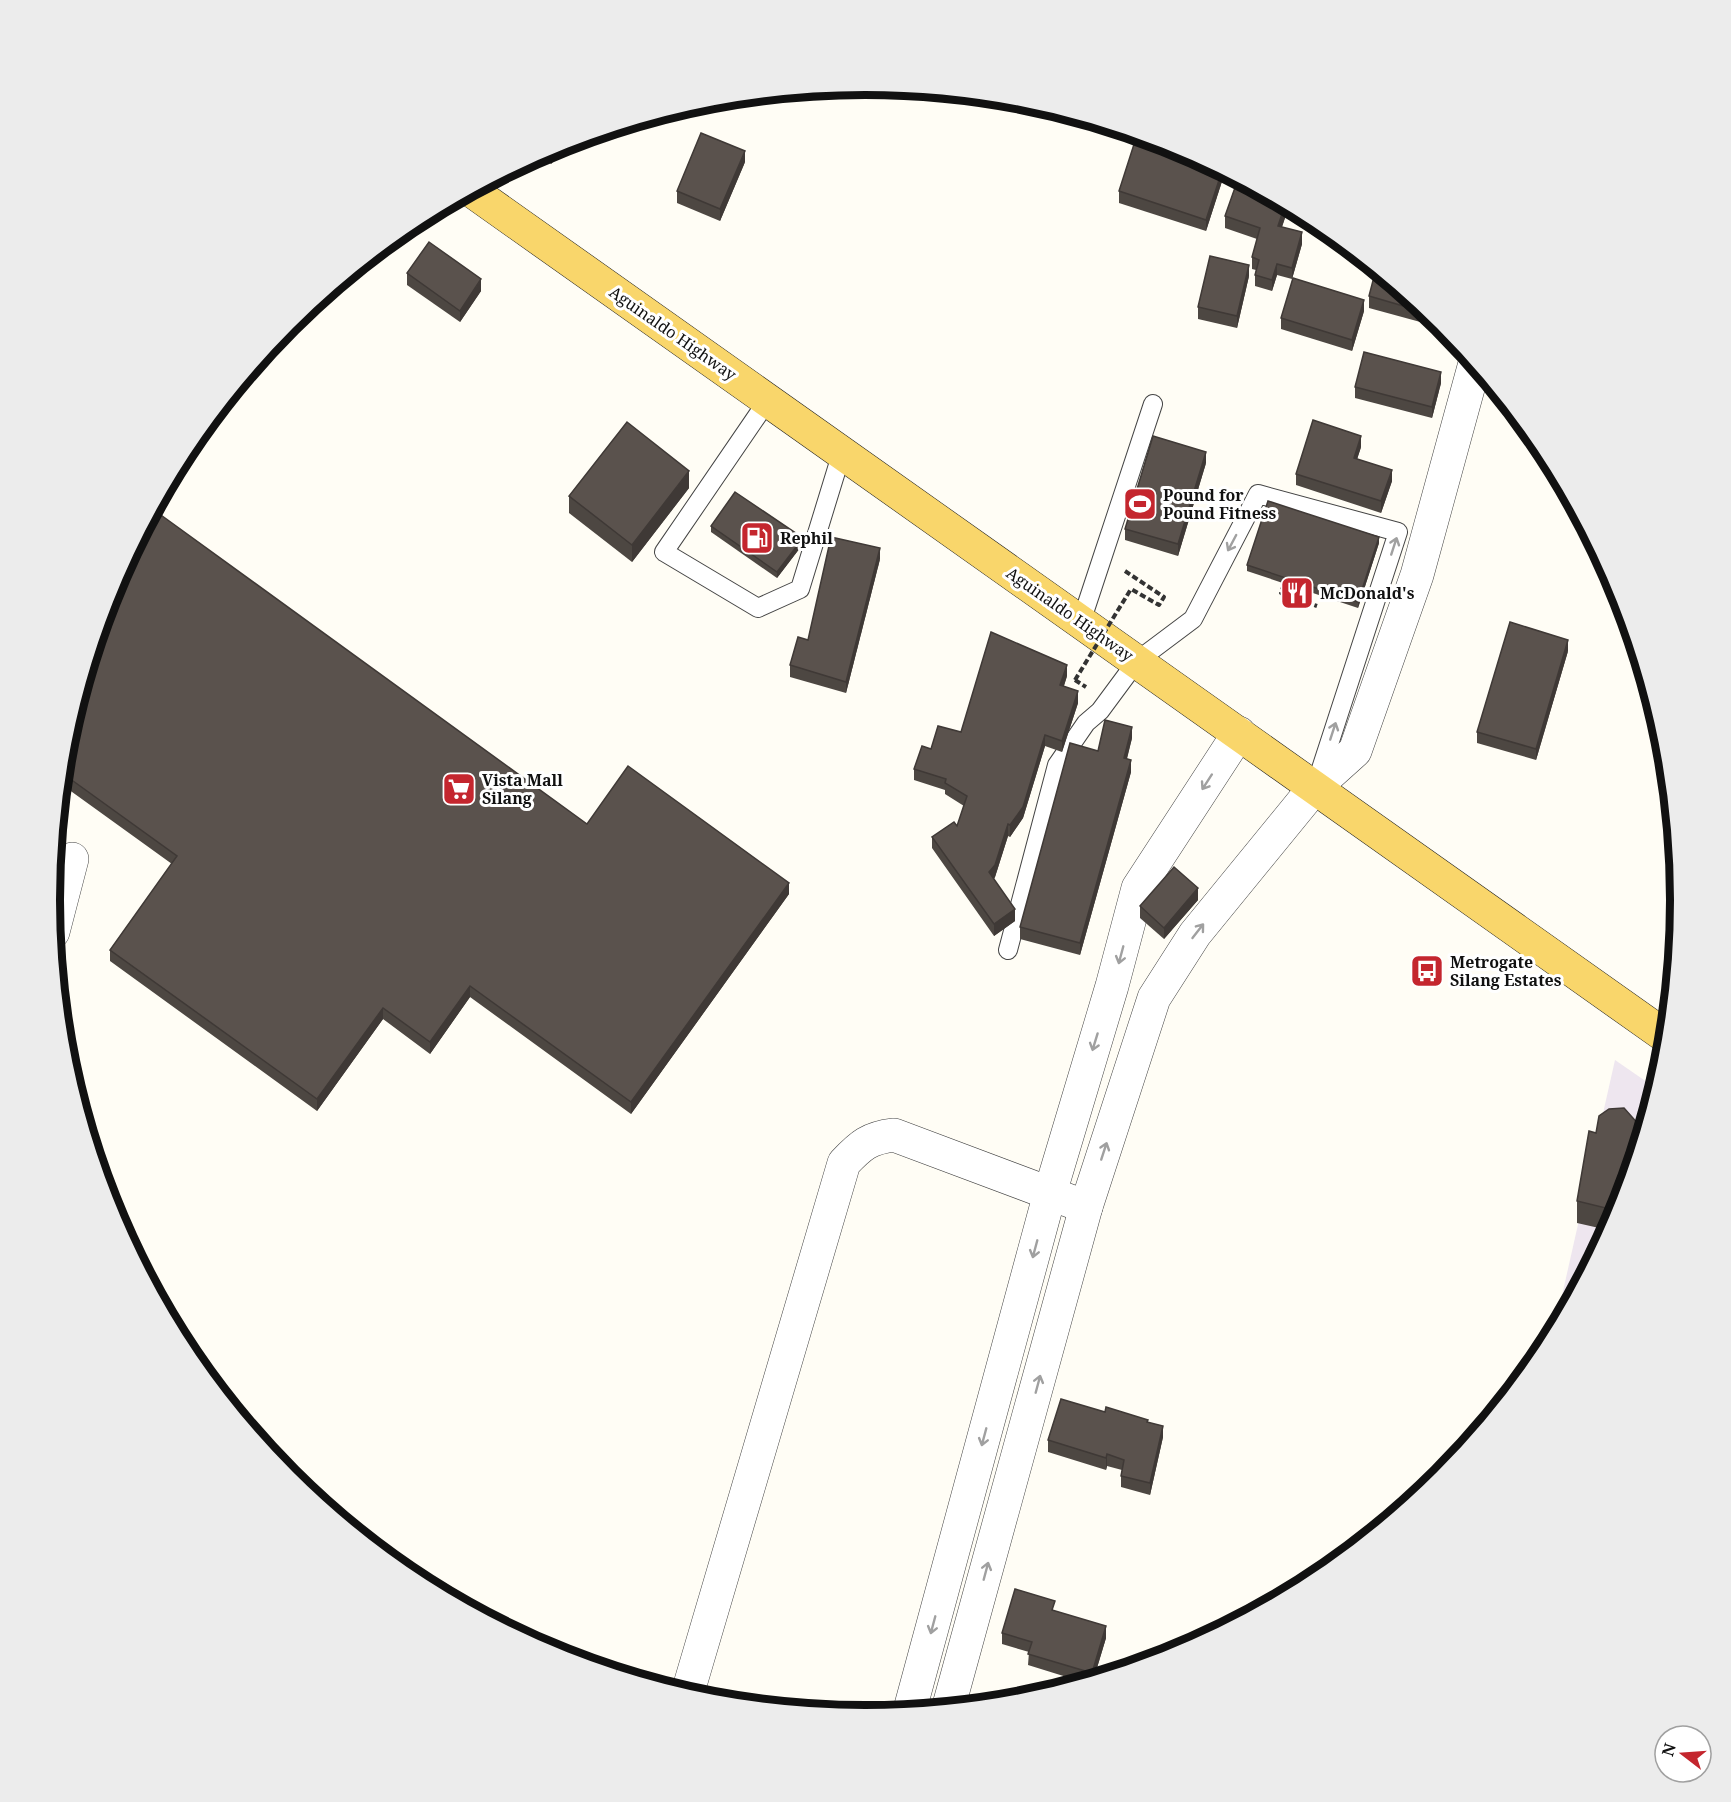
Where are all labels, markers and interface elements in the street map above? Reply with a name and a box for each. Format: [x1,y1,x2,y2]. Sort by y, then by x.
street label: Aguinaldo Highway [605,281,742,386]
place label: Pound for Pound Fitness [1163,484,1276,524]
sports icon: Pound for Pound Fitness [1122,486,1158,522]
fuel station icon: Rephil [739,520,775,556]
place label: Rephil [780,527,833,549]
one-way arrow [1226,534,1238,551]
one-way arrow [1389,537,1400,556]
street label: Aguinaldo Highway [1002,562,1139,667]
restaurant icon: McDonald's [1279,575,1315,611]
place label: McDonald's [1320,582,1415,604]
one-way arrow [1329,722,1340,741]
place label: Vista Mall Silang [482,769,563,809]
supermarket icon: Vista Mall Silang [441,771,477,807]
one-way arrow [1201,774,1214,791]
one-way arrow [1191,923,1204,939]
one-way arrow [1114,945,1126,964]
place label: Metrogate Silang Estates [1450,951,1562,991]
bus stop icon: Metrogate Silang Estates [1409,953,1445,989]
one-way arrow [1089,1032,1100,1051]
one-way arrow [1100,1142,1111,1161]
one-way arrow [1029,1239,1040,1258]
one-way arrow [1032,1374,1044,1393]
one-way arrow [977,1427,989,1446]
one-way arrow [980,1562,992,1581]
one-way arrow [926,1615,938,1634]
north arrow [1653,1724,1713,1784]
text: N [1656,1740,1681,1759]

